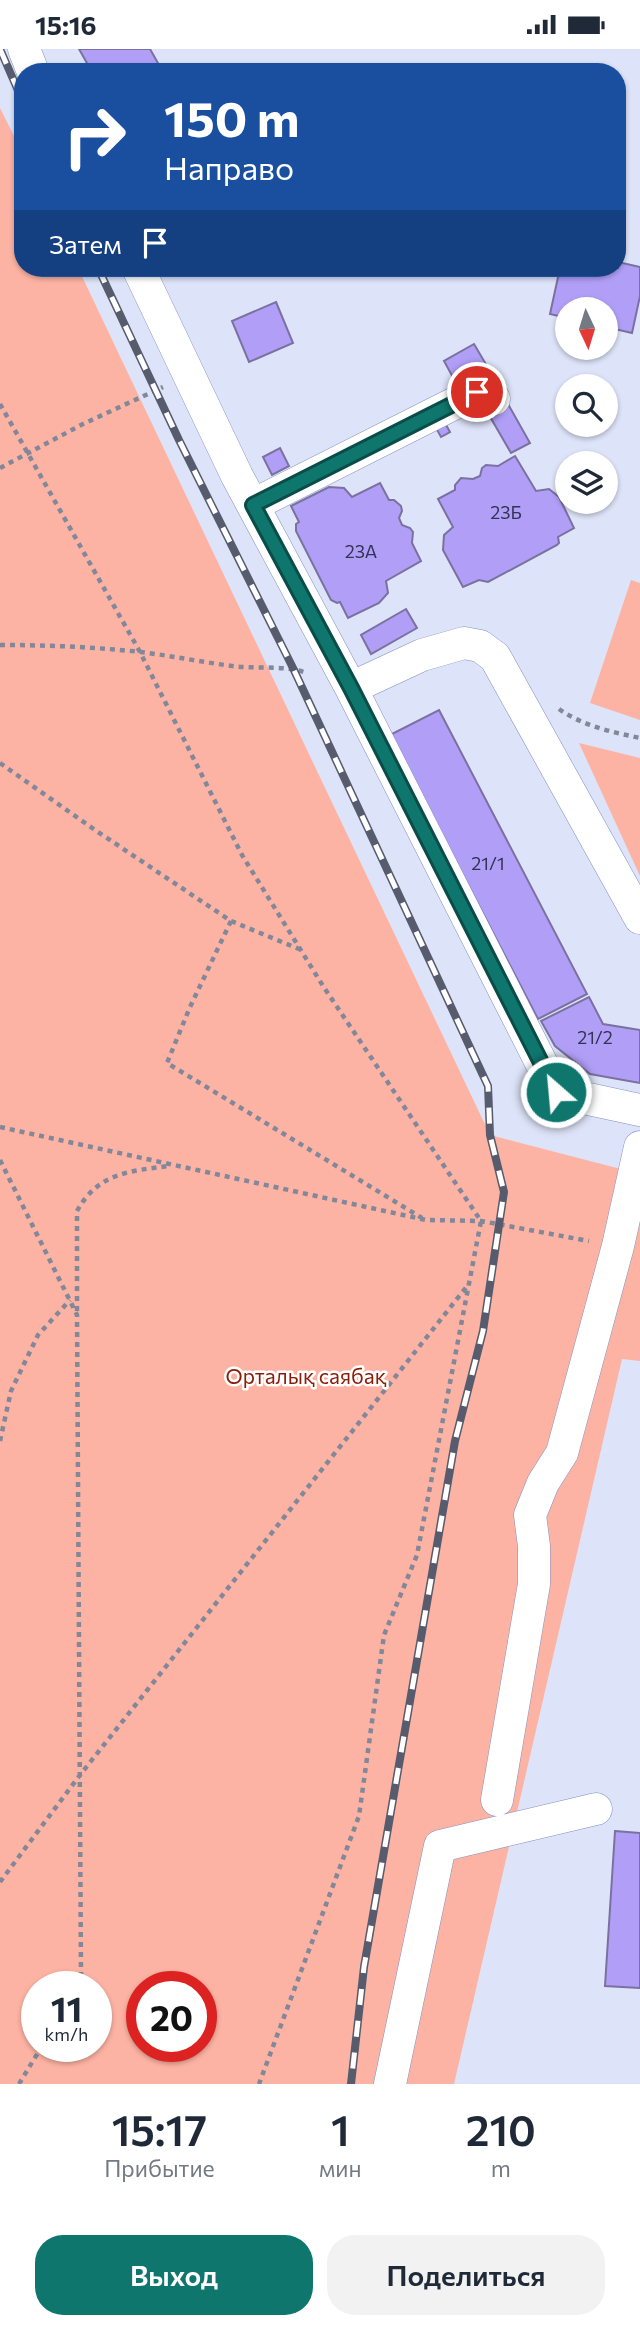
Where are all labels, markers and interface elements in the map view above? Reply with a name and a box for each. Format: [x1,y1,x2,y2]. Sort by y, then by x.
text: 15:16 [35,9,97,40]
text: 150 m [164,87,299,147]
icon: right [49,91,140,182]
text: Направо [164,147,294,187]
icon: arrive [136,224,174,262]
text: Затем [49,228,122,259]
north arrow [555,297,618,361]
map controls [555,297,618,514]
pin [447,362,507,422]
icon: arrive [458,373,496,411]
button: search [555,374,618,437]
button: layers [555,451,618,514]
house number: 23Б [490,501,522,523]
house number: 23A [345,540,377,562]
house number: 21/1 [471,852,505,874]
house number: 21/2 [577,1026,613,1048]
position arrow [519,1055,593,1129]
park label: Орталық саябақ [226,1363,387,1388]
speed limit sign: 20 [126,1971,217,2062]
text: 11 [51,1986,82,2029]
text: km/h [45,2023,88,2045]
text: 15:17 [112,2103,207,2155]
text: 1 [331,2103,350,2155]
text: 210 [466,2103,536,2155]
text: Прибытие [104,2154,215,2182]
text: мин [319,2154,362,2182]
text: m [491,2154,511,2182]
button: Выход [35,2235,313,2315]
button: Поделиться [327,2235,605,2315]

